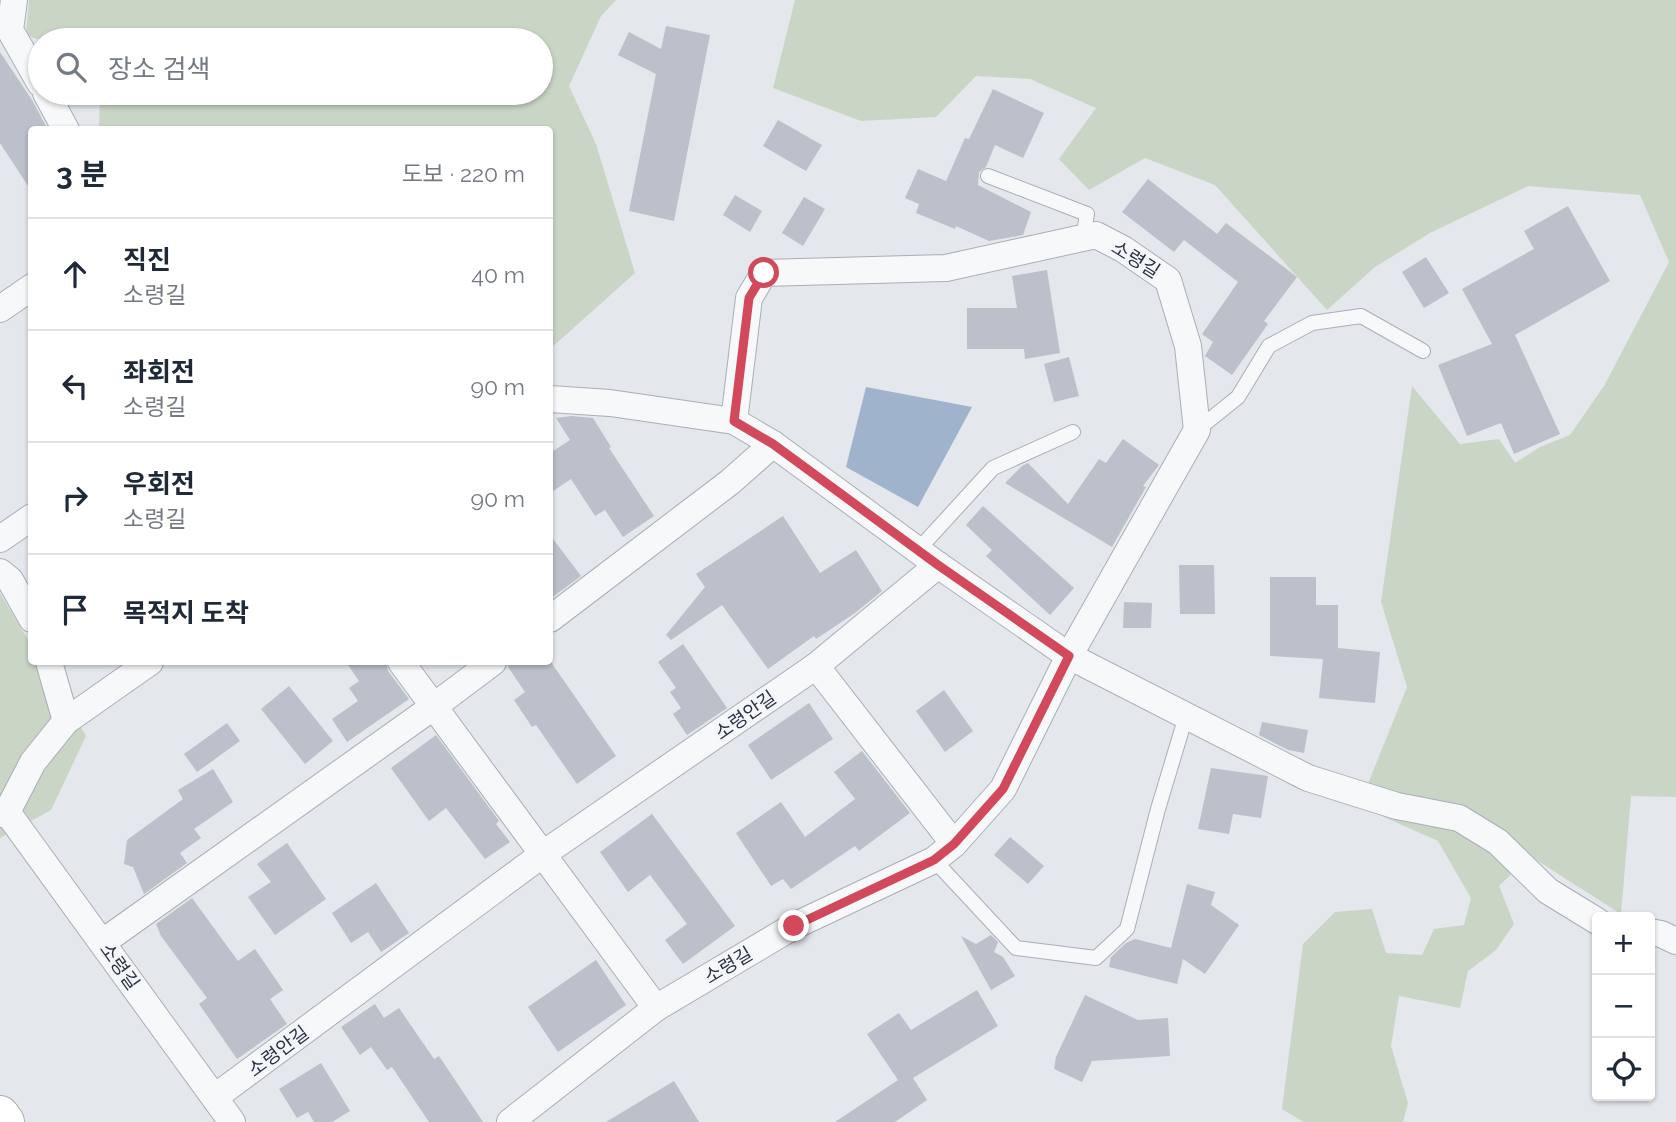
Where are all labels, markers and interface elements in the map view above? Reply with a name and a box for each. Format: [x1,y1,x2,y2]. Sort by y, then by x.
search box [28,28,553,105]
icon: search [52,48,90,86]
text: 장소 검색 [108,54,210,84]
text: 3 분 [56,157,108,192]
text: 도보 · 220 m [402,160,525,187]
street label: 소령길 [1108,236,1164,282]
text: 직진 [123,245,171,275]
icon: ahead [56,255,94,293]
route start [748,257,779,288]
text: 40 m [471,261,525,288]
text: 소령길 [123,281,186,308]
text: 좌회전 [123,357,195,387]
icon: left [56,367,94,405]
text: 90 m [470,373,525,400]
text: 소령길 [123,393,186,420]
text: 우회전 [123,469,195,499]
icon: right [56,479,94,517]
text: 90 m [470,485,525,512]
text: 소령길 [123,505,186,532]
icon: arrive [56,591,94,629]
text: 목적지 도착 [123,598,249,628]
street label: 소령안길 [710,686,780,744]
route end [778,910,809,941]
map controls [1592,912,1655,1101]
button: + [1592,912,1655,975]
street label: 소령길 [96,938,144,994]
street label: 소령길 [700,942,756,988]
button: − [1592,975,1655,1038]
street label: 소령안길 [243,1021,313,1081]
button: locate [1592,1038,1655,1101]

